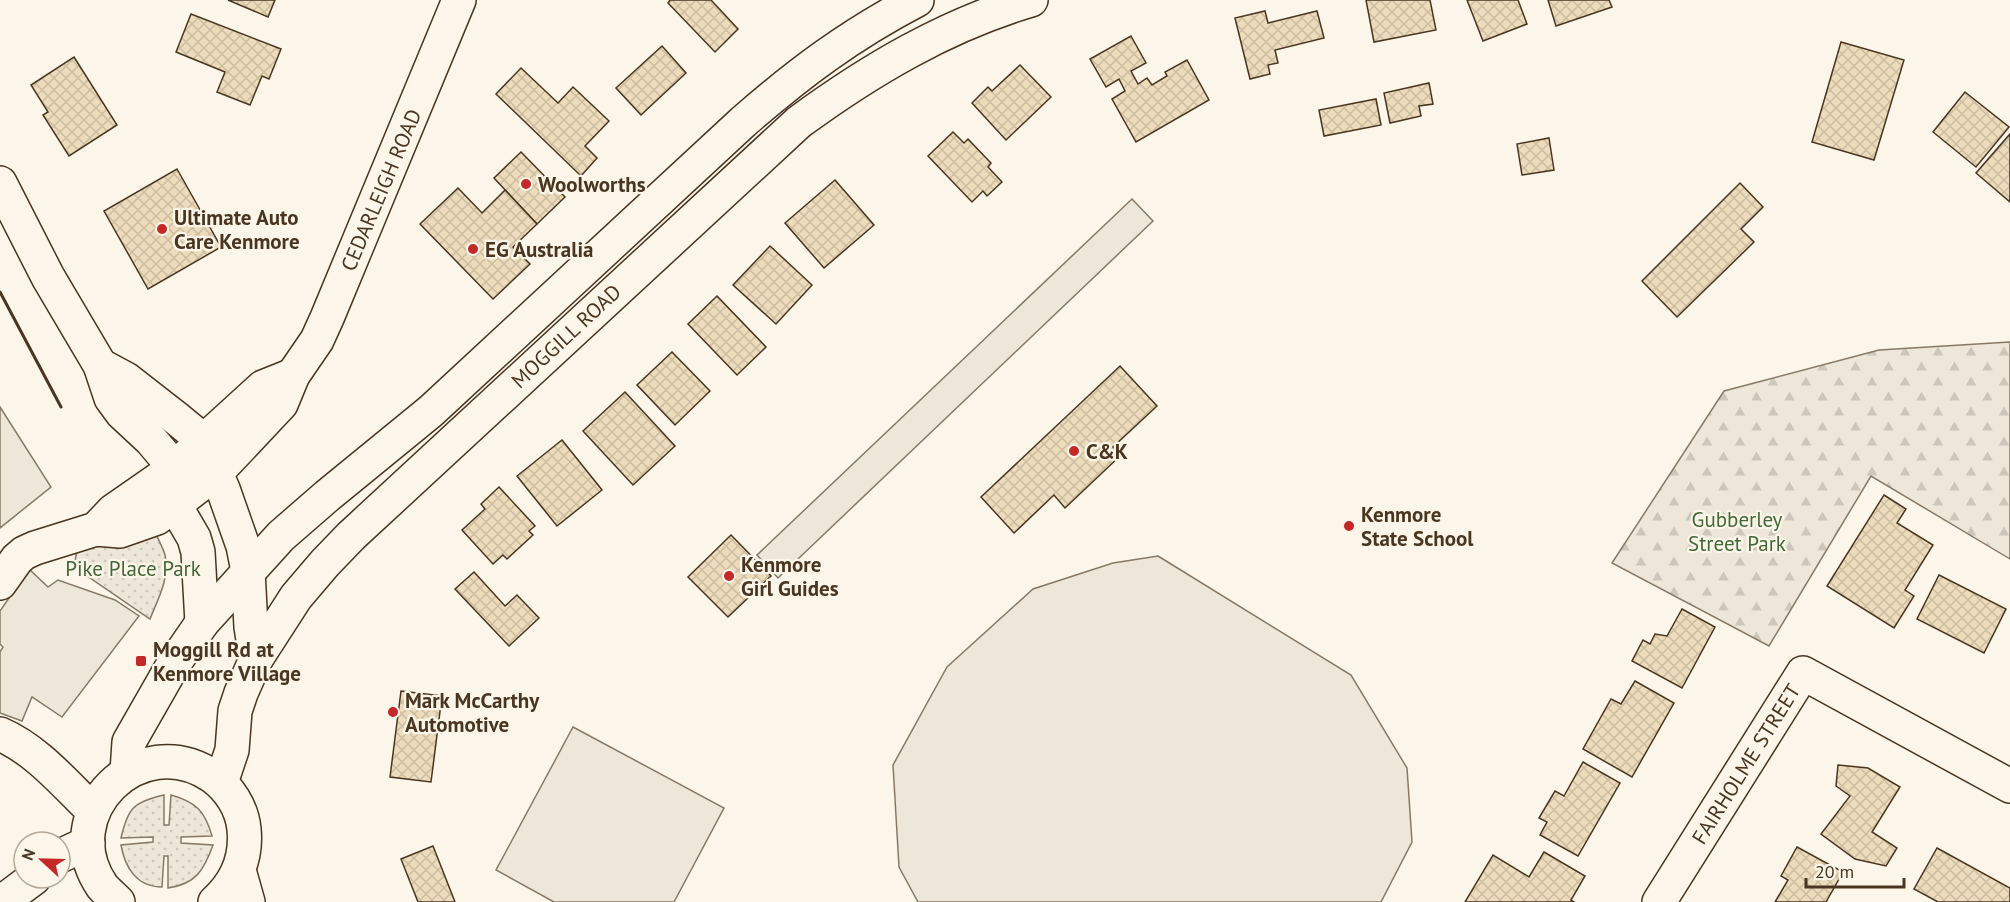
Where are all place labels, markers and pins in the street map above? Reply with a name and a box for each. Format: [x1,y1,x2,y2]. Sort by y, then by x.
place label: Woolworths [538,171,646,198]
marker: Woolworths [519,177,533,191]
place label: Ultimate Auto Care Kenmore [174,204,300,255]
marker: Ultimate Auto Care Kenmore [155,222,169,236]
place label: EG Australia [485,236,593,263]
marker: EG Australia [466,242,480,256]
place label: C&K [1086,438,1128,465]
marker: C&K [1067,444,1081,458]
place label: Kenmore State School [1361,501,1474,552]
marker: Kenmore State School [1342,519,1356,533]
place label: Kenmore Girl Guides [741,551,839,602]
marker: Kenmore Girl Guides [722,569,736,583]
place label: Moggill Rd at Kenmore Village [153,636,301,687]
marker: Moggill Rd at Kenmore Village [134,654,148,668]
place label: Mark McCarthy Automotive [405,687,540,738]
marker: Mark McCarthy Automotive [386,705,400,719]

